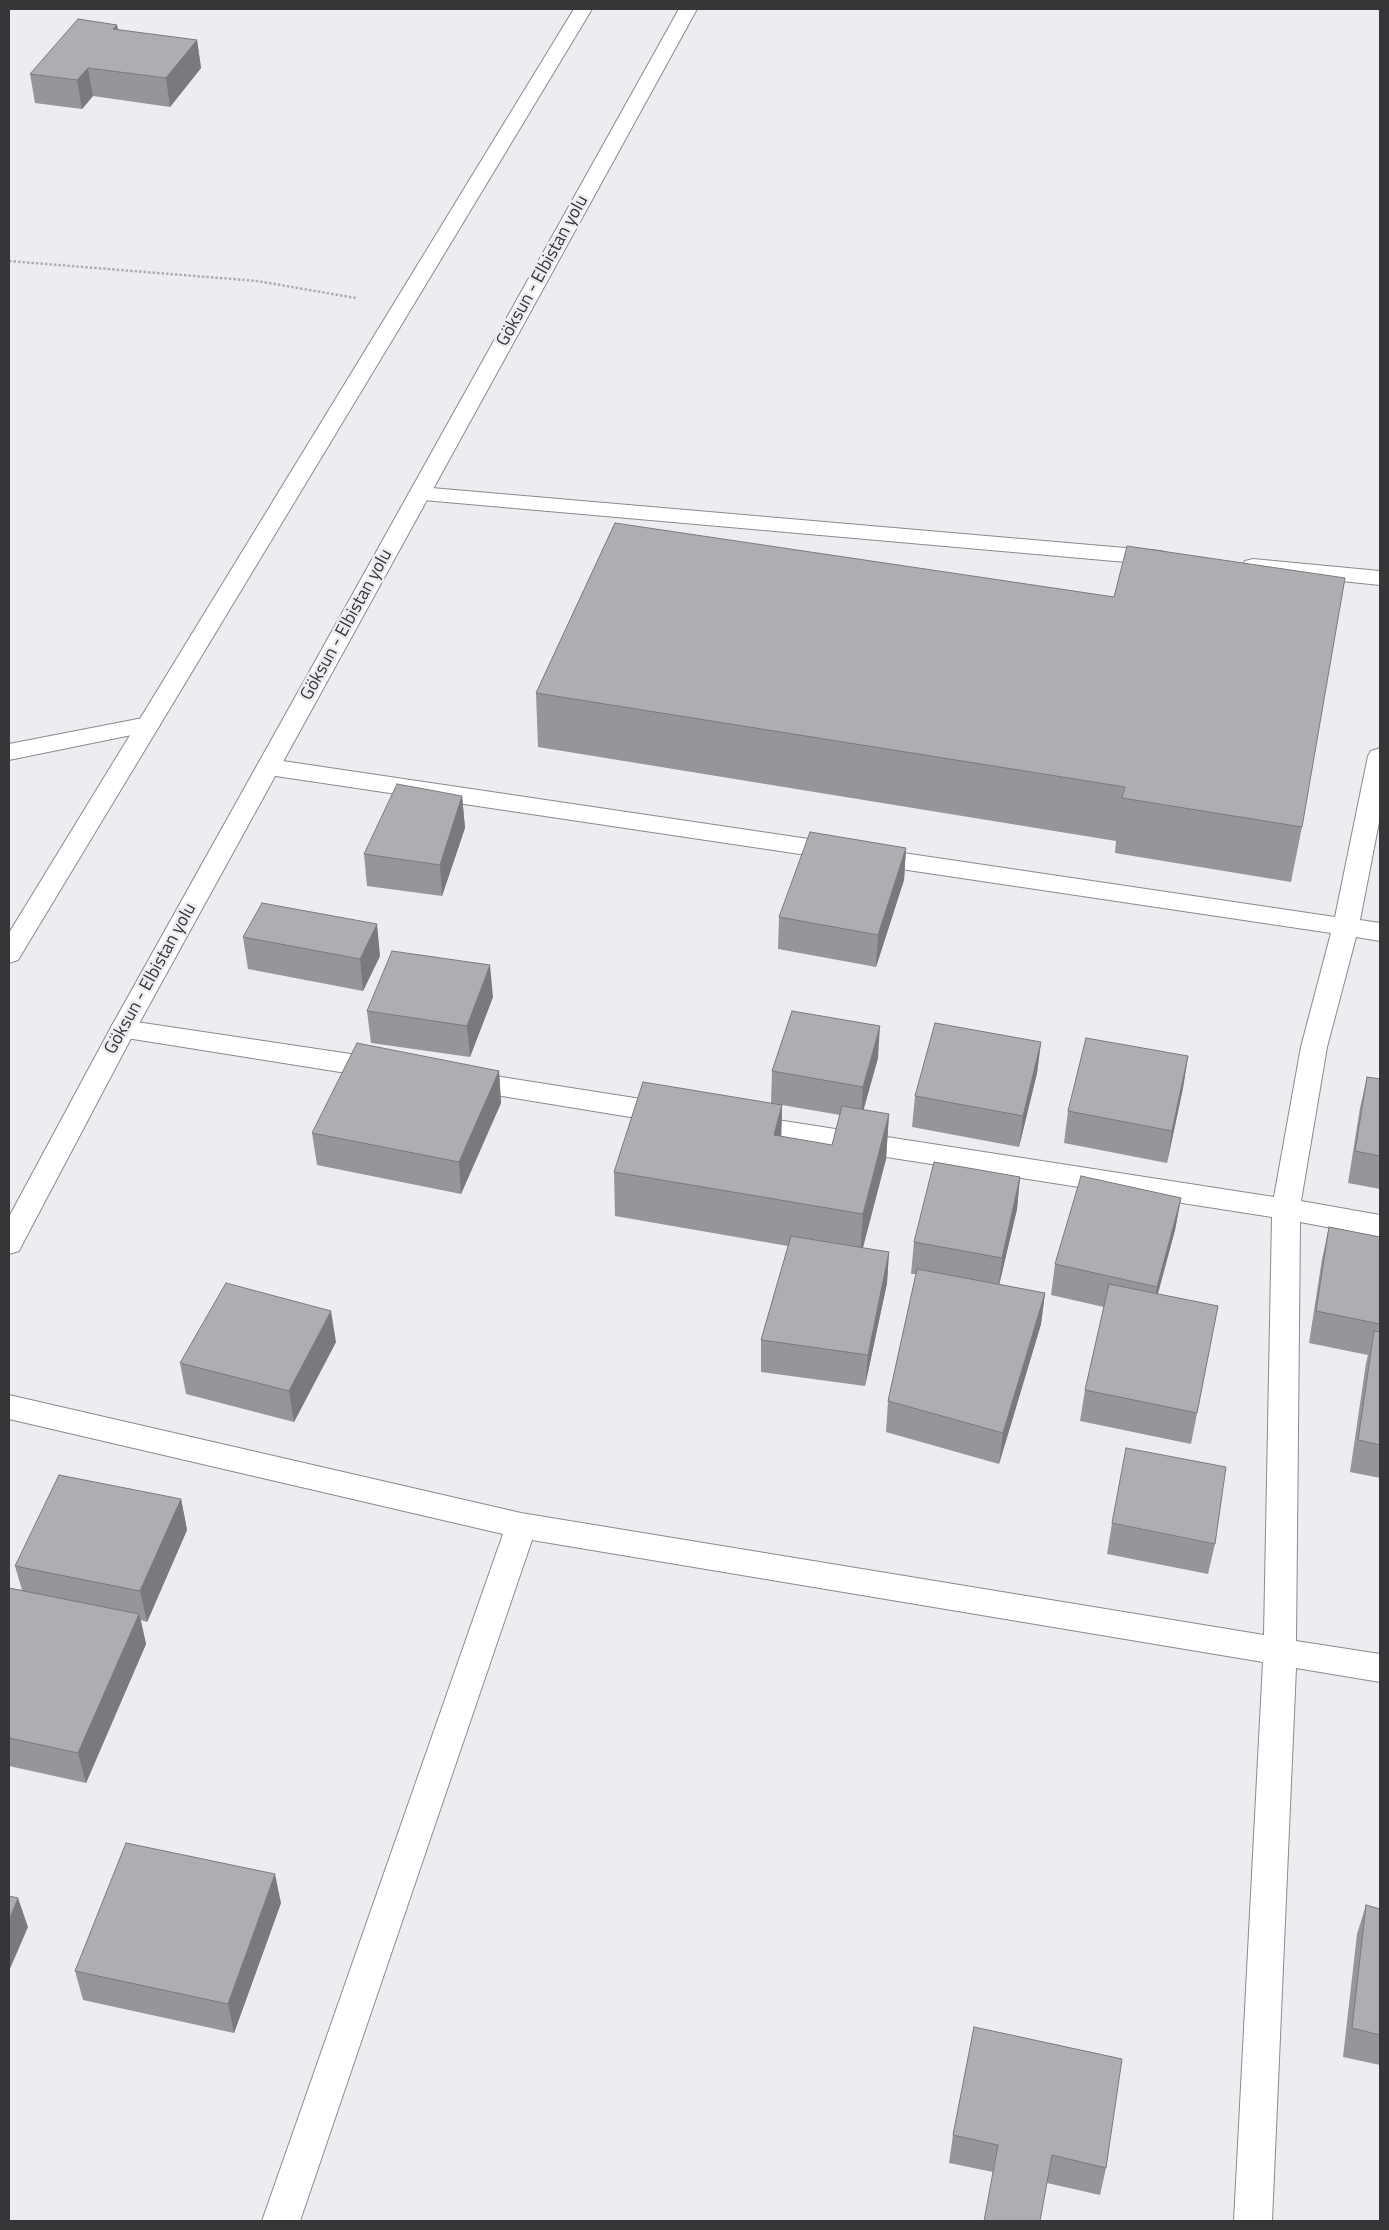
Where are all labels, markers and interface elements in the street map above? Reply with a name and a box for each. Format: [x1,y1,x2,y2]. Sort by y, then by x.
street label: Göksun - Elbistan yolu [493,192,593,350]
street label: Göksun - Elbistan yolu [297,546,397,704]
street label: Göksun - Elbistan yolu [101,900,201,1058]

